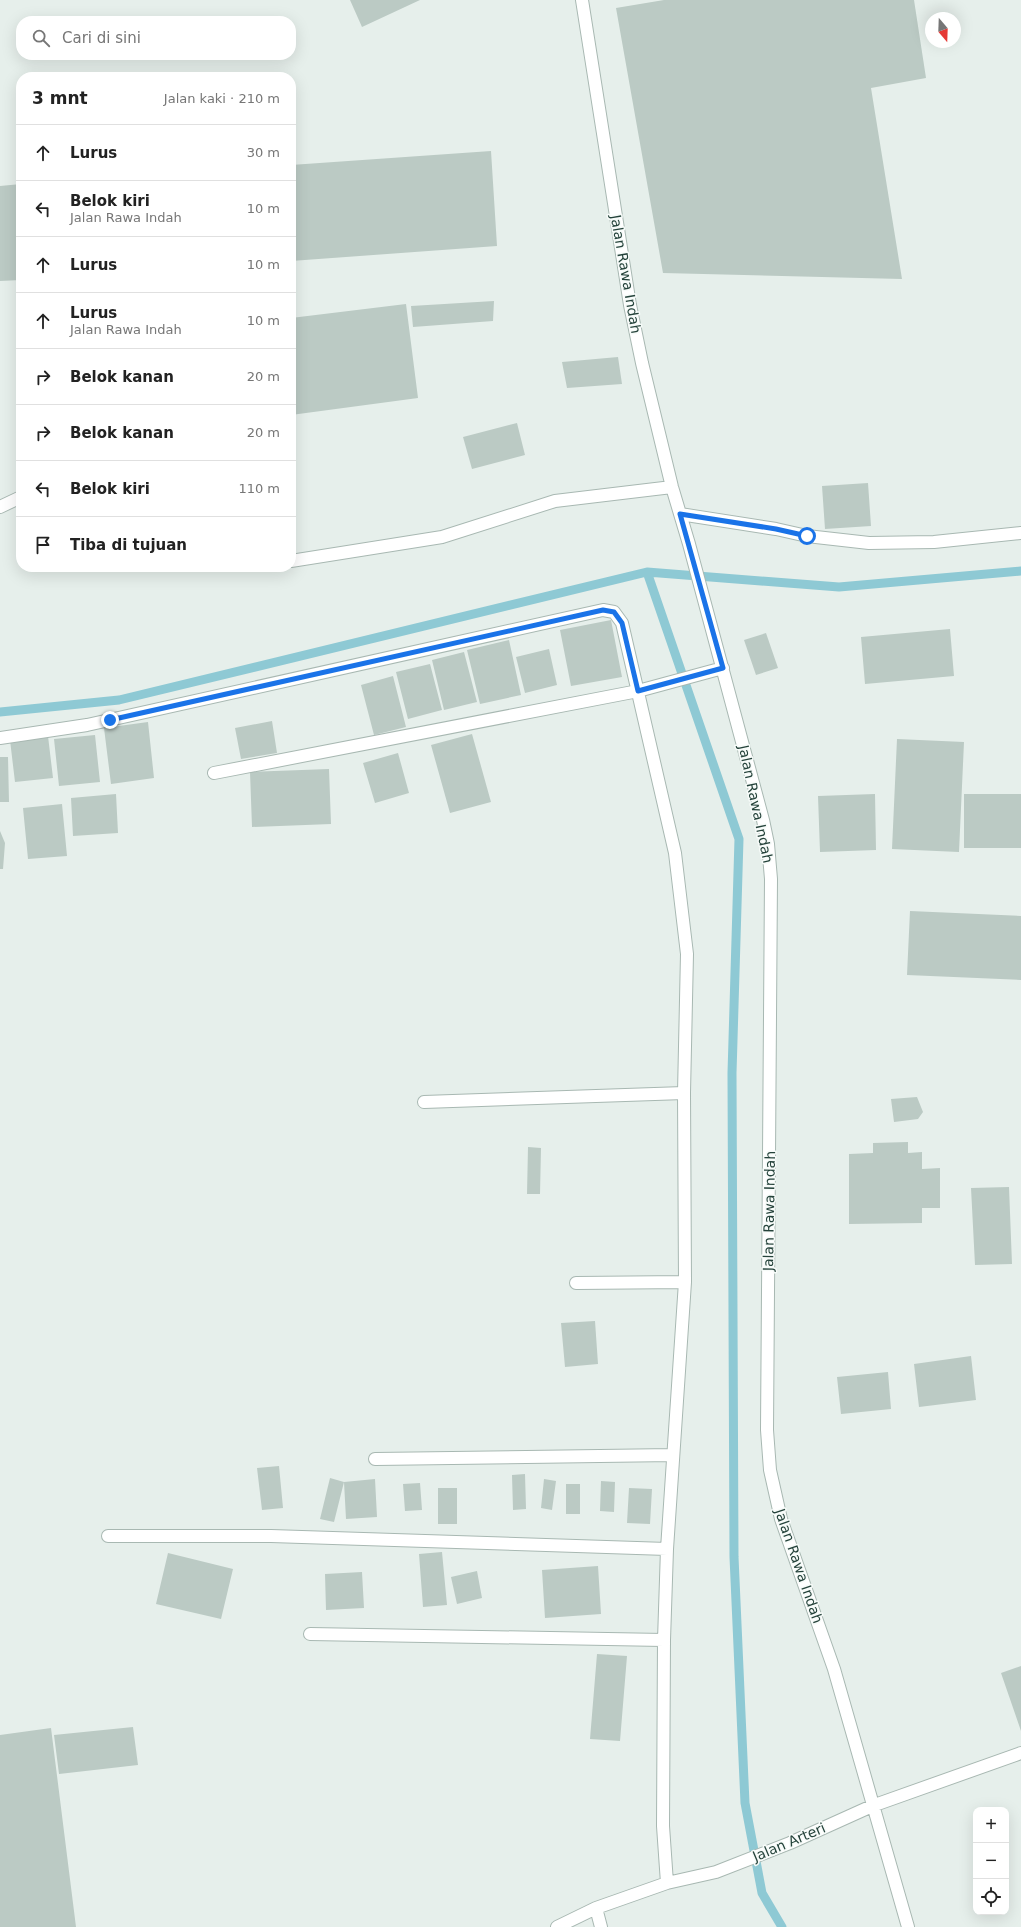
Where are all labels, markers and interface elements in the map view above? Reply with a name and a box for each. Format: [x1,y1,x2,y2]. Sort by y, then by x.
north arrow [925,12,961,48]
search box [16,16,296,60]
icon: search [30,27,52,49]
text: Cari di sini [62,29,141,47]
text: 3 mnt [32,88,88,108]
text: Jalan kaki · 210 m [164,91,280,106]
icon: ahead [32,142,54,164]
text: Lurus [70,144,117,162]
text: 30 m [247,145,280,160]
text: Belok kiri [70,192,150,210]
icon: left [32,198,54,220]
text: 10 m [247,201,280,216]
text: Jalan Rawa Indah [70,210,182,225]
street label: Jalan Rawa Indah [608,212,644,335]
icon: ahead [32,254,54,276]
text: Lurus [70,256,117,274]
text: 10 m [247,257,280,272]
text: Lurus [70,304,117,322]
icon: ahead [32,310,54,332]
text: 10 m [247,313,280,328]
text: Jalan Rawa Indah [70,322,182,337]
icon: right [32,366,54,388]
text: Belok kanan [70,368,174,386]
text: 20 m [247,369,280,384]
icon: right [32,422,54,444]
text: Belok kanan [70,424,174,442]
text: 20 m [247,425,280,440]
icon: left [32,478,54,500]
text: Belok kiri [70,480,150,498]
text: 110 m [238,481,280,496]
route start [798,527,816,545]
icon: arrive [32,534,54,556]
text: Tiba di tujuan [70,536,187,554]
route end [101,711,119,729]
street label: Jalan Rawa Indah [735,743,776,865]
street label: Jalan Rawa Indah [760,1151,778,1272]
street label: Jalan Rawa Indah [772,1506,826,1625]
map controls [973,1807,1009,1915]
button: + [973,1807,1009,1843]
street label: Jalan Arteri [749,1819,828,1865]
button: − [973,1843,1009,1879]
button: locate [973,1879,1009,1915]

